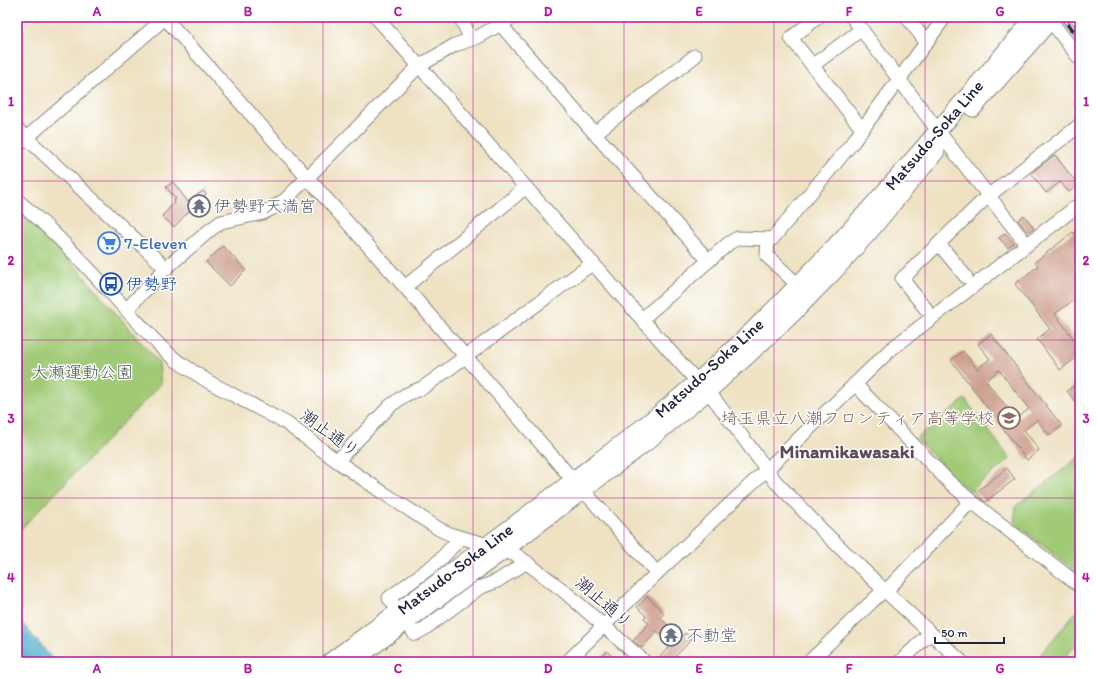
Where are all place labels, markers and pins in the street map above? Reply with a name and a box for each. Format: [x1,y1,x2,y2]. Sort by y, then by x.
temple icon: 伊勢野天満宮 [186,193,212,219]
place label: 伊勢野天満宮 [214,196,316,216]
supermarket icon: 7-Eleven [96,230,122,256]
place label: 7-Eleven [124,233,187,253]
bus stop icon: 伊勢野 [98,271,124,297]
place label: 伊勢野 [126,274,177,294]
school or university icon: 埼玉県立八潮フロンティア高等学校 [996,405,1022,431]
place label: 埼玉県立八潮フロンティア高等学校 [721,408,994,428]
temple icon: 不動堂 [658,622,684,648]
place label: 不動堂 [686,625,737,645]

